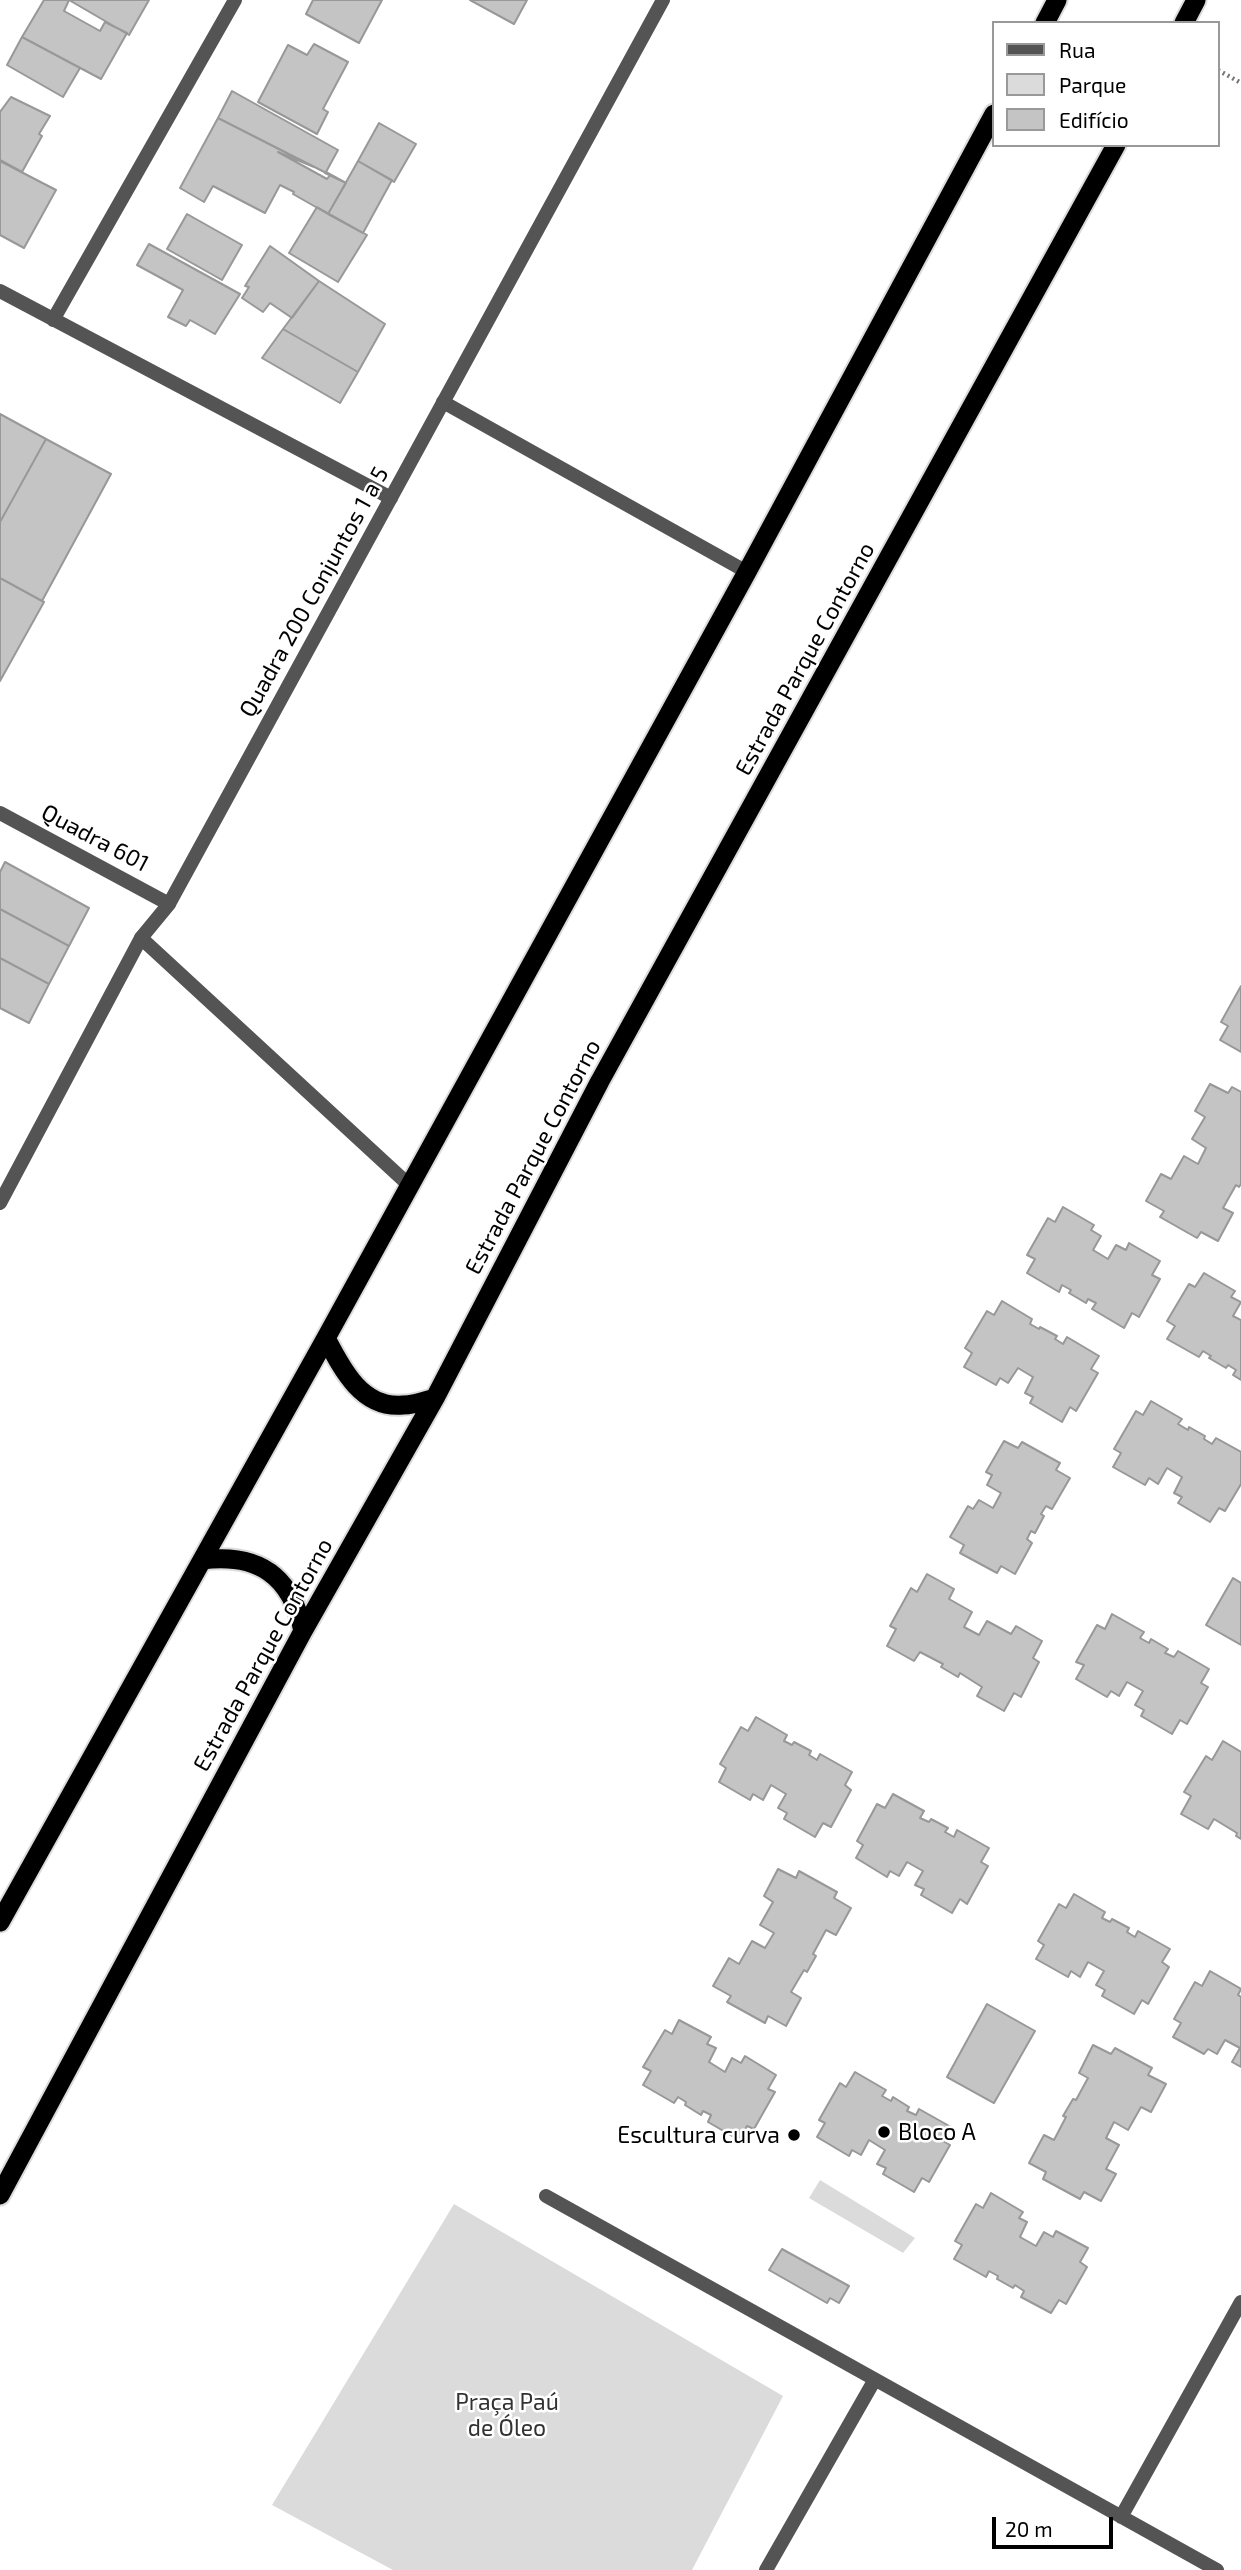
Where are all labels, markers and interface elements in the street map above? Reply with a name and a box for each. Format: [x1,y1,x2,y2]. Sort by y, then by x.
legend [992,21,1220,147]
text: Rua [1059,37,1095,62]
text: Parque [1059,72,1126,97]
text: Edifício [1059,107,1129,132]
street label: Quadra 200 Conjuntos 1 a 5 [234,462,394,722]
street label: Estrada Parque Contorno [729,538,881,780]
street label: Quadra 601 [37,798,153,878]
street label: Estrada Parque Contorno [459,1035,607,1279]
street label: Estrada Parque Contorno [187,1534,339,1776]
place label: Bloco A [898,2118,976,2146]
place label: Escultura curva [617,2121,780,2149]
marker: Bloco A [876,2124,892,2140]
marker: Escultura curva [786,2127,802,2143]
park label: Praça Paú de Óleo [455,2388,559,2442]
scale bar [996,2504,1117,2548]
text: 20 m [1005,2516,1053,2541]

